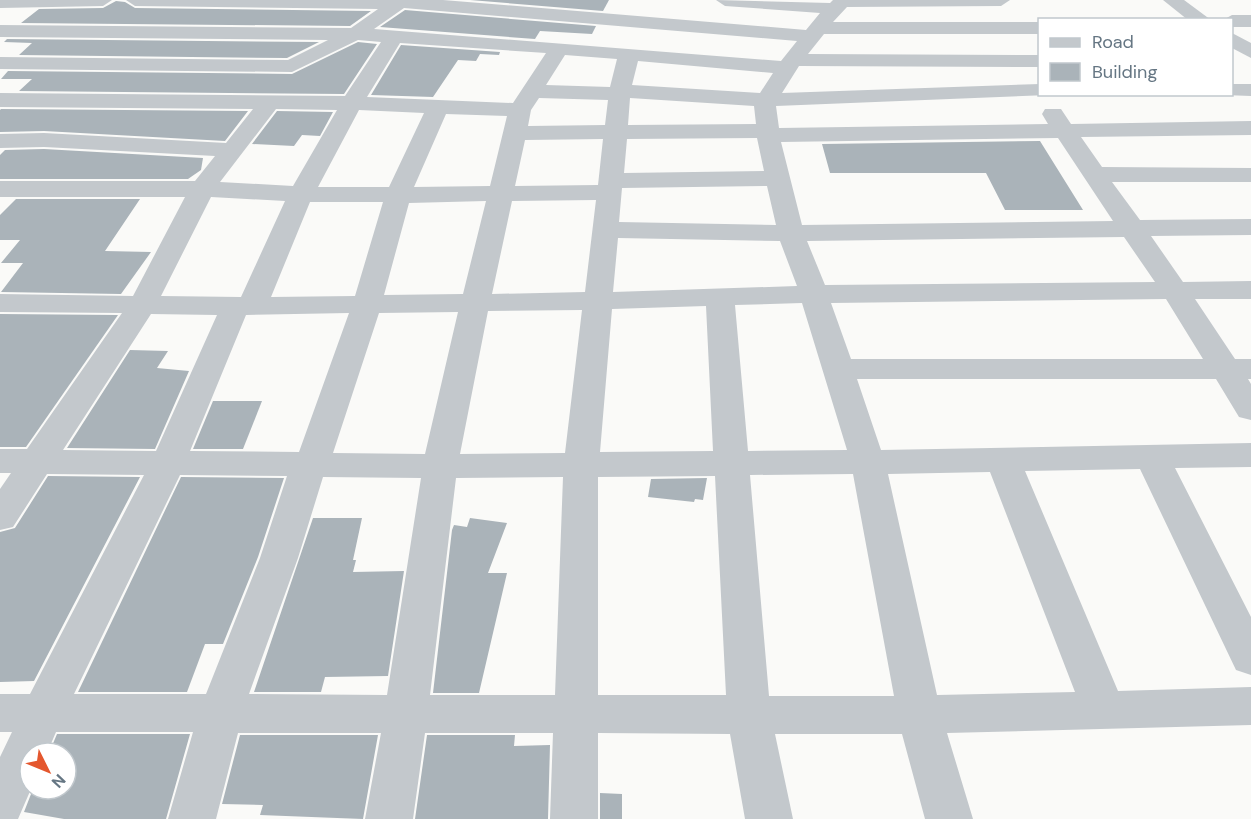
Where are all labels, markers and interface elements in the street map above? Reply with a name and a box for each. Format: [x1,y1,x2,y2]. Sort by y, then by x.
legend [1038,18,1233,96]
text: Road [1092,30,1134,54]
text: Building [1092,60,1157,84]
north arrow [18,741,78,801]
text: N [47,769,70,792]

